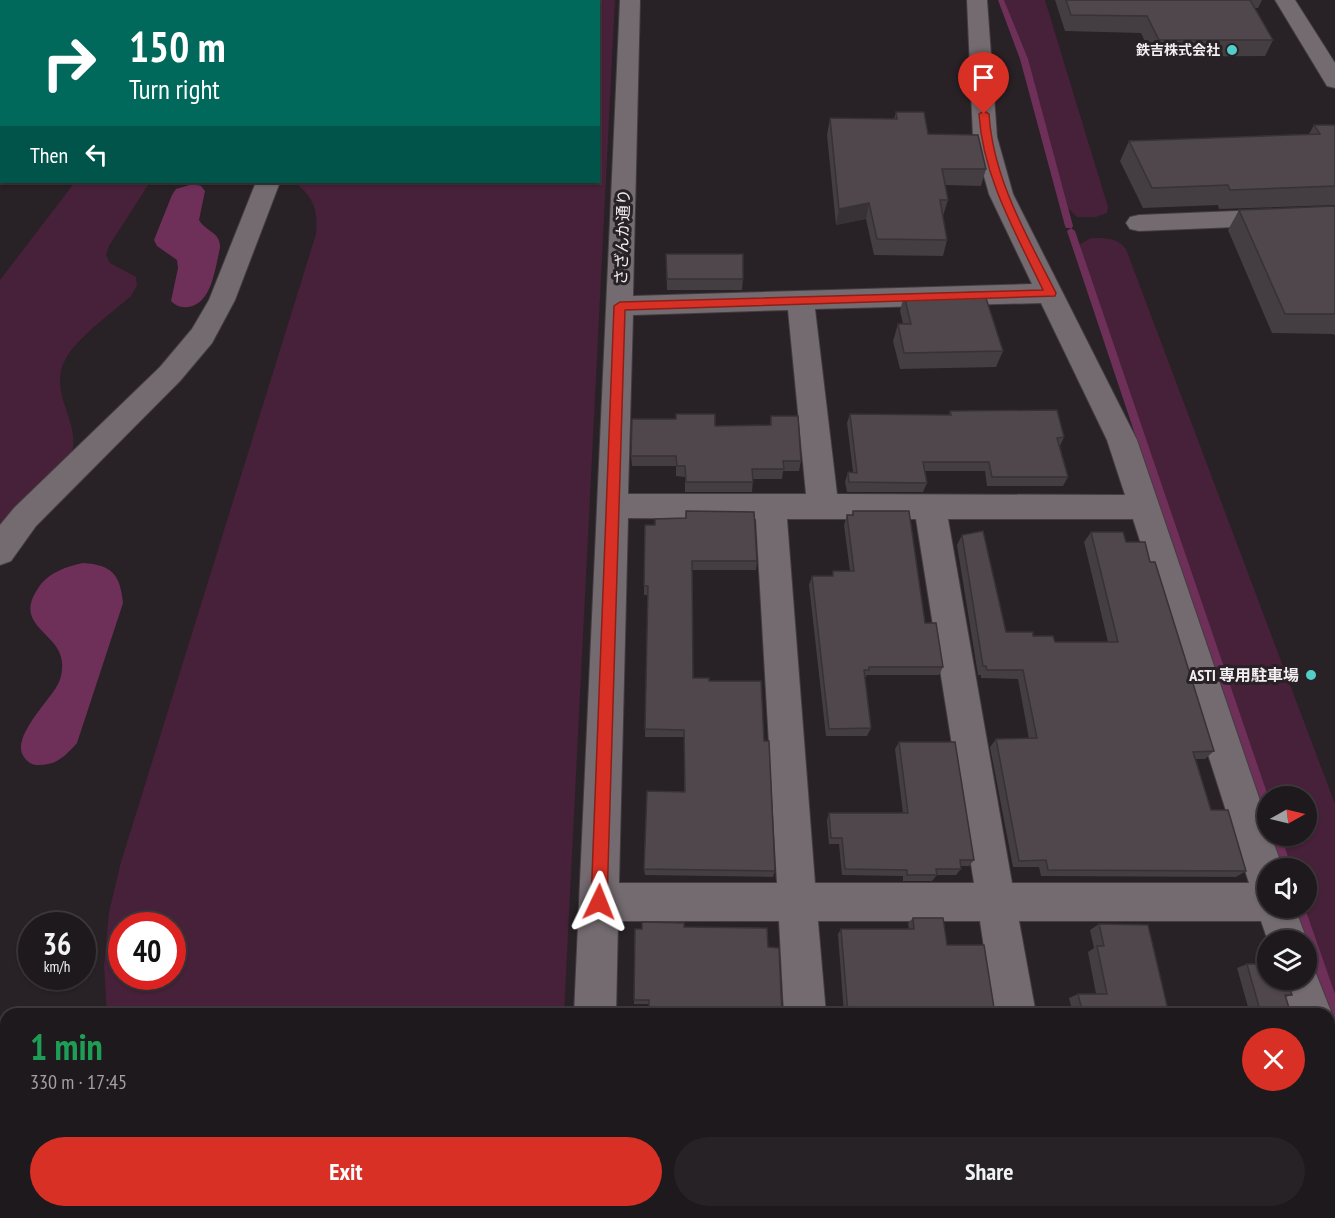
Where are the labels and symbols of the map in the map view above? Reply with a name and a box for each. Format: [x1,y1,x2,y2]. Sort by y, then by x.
place label: 鉄吉株式会社 [1136,41,1220,59]
marker: 鉄吉株式会社 [1225,43,1239,57]
pin [958,52,1009,114]
street label: さざんか通り [610,189,634,285]
place label: ASTI 専用駐車場 [1188,665,1299,685]
marker: ASTI 専用駐車場 [1304,668,1318,682]
north arrow [1257,786,1317,846]
position arrow [567,870,631,934]
speed limit sign: 40 [108,912,186,990]

